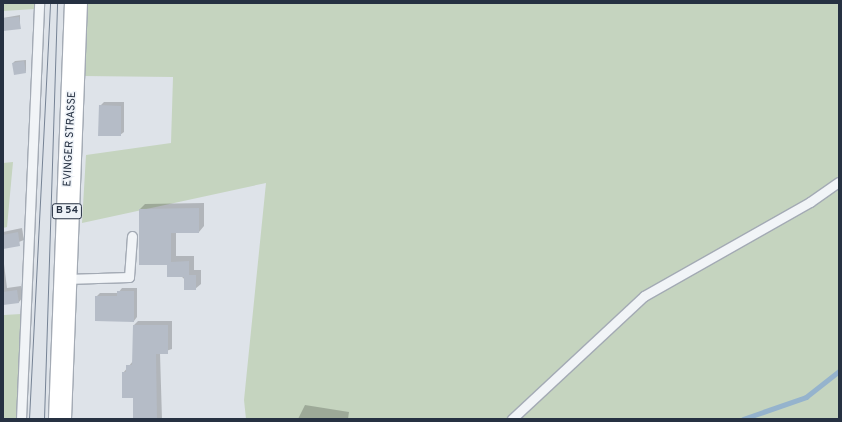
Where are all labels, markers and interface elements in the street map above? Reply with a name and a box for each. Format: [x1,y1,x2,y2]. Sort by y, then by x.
street label: EVINGER STRASSE [61,91,79,187]
road number: B 54 [51,203,83,219]

